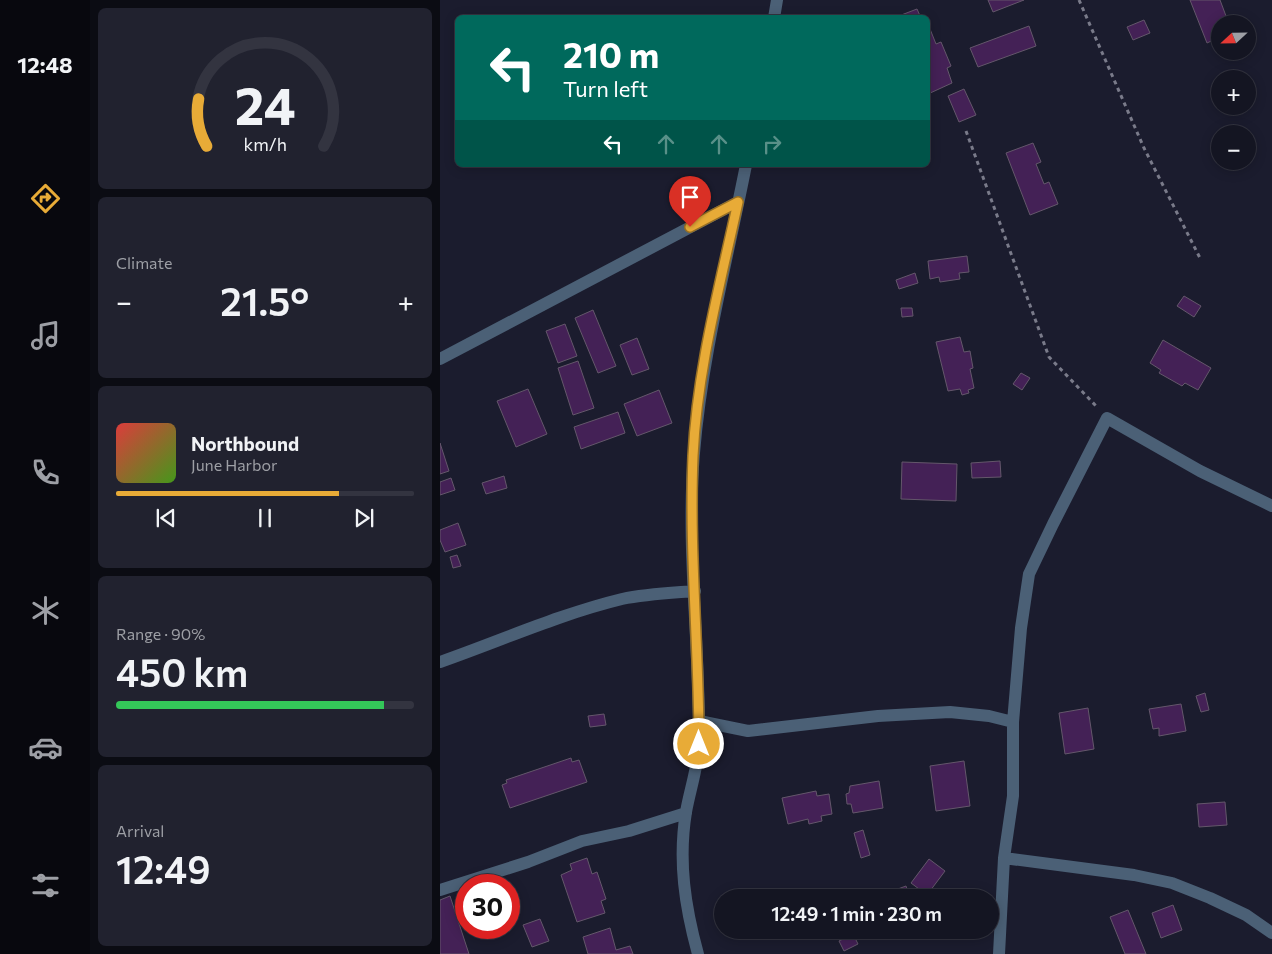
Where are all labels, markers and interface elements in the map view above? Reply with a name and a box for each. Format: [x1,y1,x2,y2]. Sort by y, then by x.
north arrow [1211,15,1256,60]
map controls [1211,15,1256,170]
text: 210 m [563,32,659,75]
icon: left [480,35,545,100]
text: 12:48 [17,51,73,78]
button: + [1211,70,1256,115]
text: 24 [235,72,295,136]
text: Turn left [563,75,648,102]
button: − [1211,125,1256,170]
icon: left [599,130,627,158]
icon: ahead [652,130,680,158]
icon: ahead [705,130,733,158]
icon: right [758,130,786,158]
text: km/h [243,133,287,155]
pin [669,176,711,227]
icon: directions [28,181,63,216]
icon: arrive [676,183,704,211]
text: Climate [116,253,172,272]
text: 21.5° [220,277,309,324]
text: − [116,284,132,318]
text: + [398,284,414,318]
icon: music [28,318,63,353]
text: Northbound [191,432,299,455]
icon: phone [28,455,63,490]
text: June Harbor [191,455,277,474]
icon: previous [152,504,180,532]
icon: pause [251,504,279,532]
icon: next [350,504,378,532]
icon: climate [28,593,63,628]
text: Range · 90% [116,624,205,643]
text: 450 km [116,648,248,695]
position arrow [672,717,724,769]
icon: car [28,730,63,765]
text: Arrival [116,821,164,840]
text: 12:49 [116,845,210,892]
icon: filters [28,868,63,903]
speed limit sign: 30 [455,874,520,939]
text: 12:49 · 1 min · 230 m [771,902,942,925]

